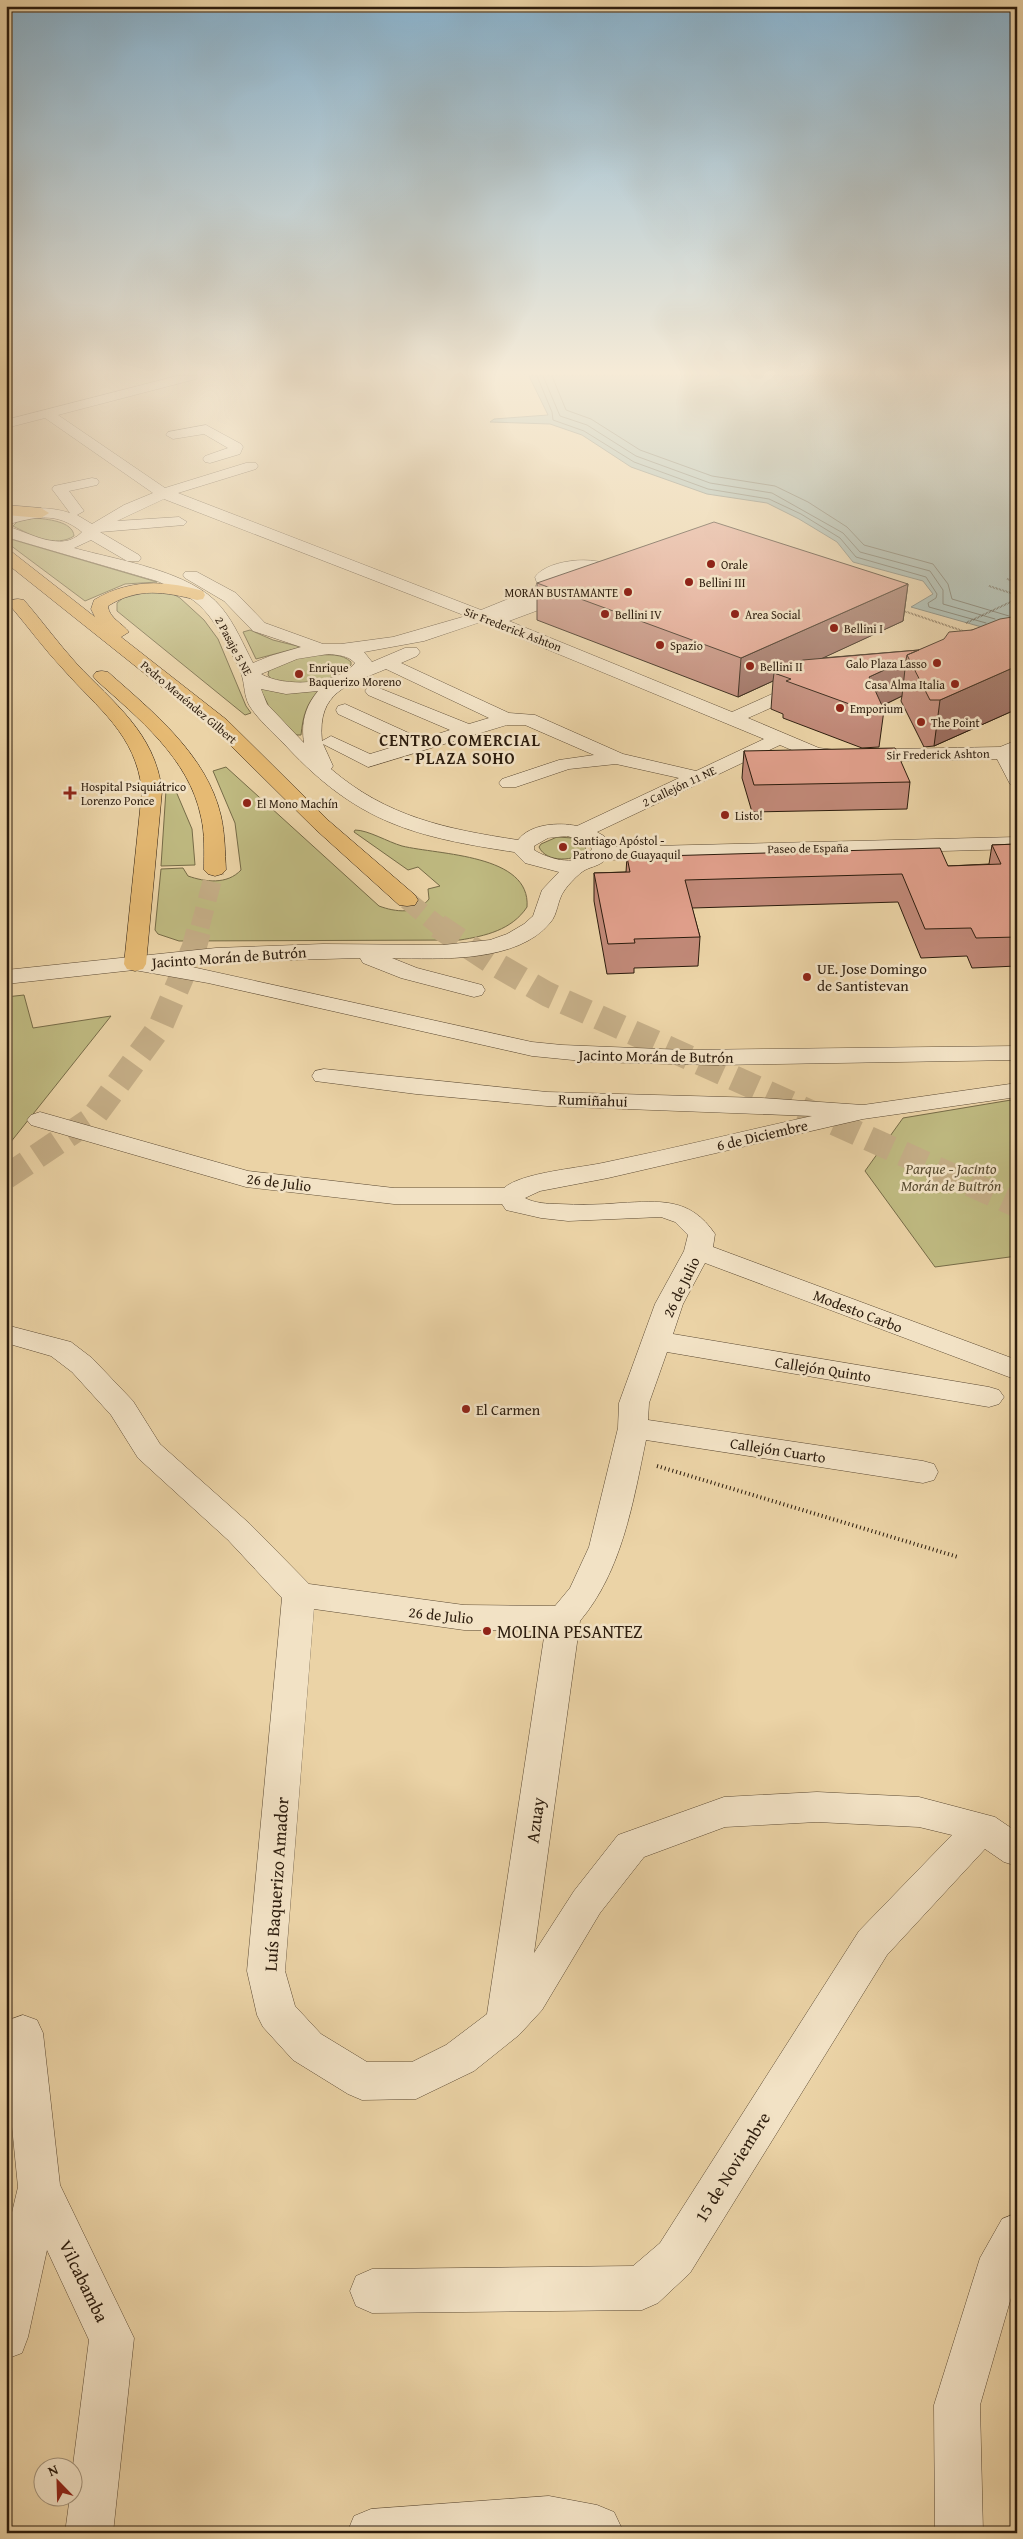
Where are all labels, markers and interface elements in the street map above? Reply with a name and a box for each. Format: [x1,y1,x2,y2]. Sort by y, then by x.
place label: Orale [721,556,748,573]
marker: Orale [705,558,717,570]
place label: Bellini III [699,574,746,591]
marker: Bellini III [683,576,695,588]
place label: MORAN BUSTAMANTE [505,584,618,601]
marker: MORAN BUSTAMANTE [622,586,634,598]
street label: Sir Frederick Ashton [462,603,564,656]
place label: Bellini IV [615,606,662,623]
place label: Area Social [745,606,801,623]
marker: Bellini IV [599,608,611,620]
marker: Area Social [729,608,741,620]
street label: 2 Pasaje 5 NE [211,613,257,679]
place label: Bellini I [844,620,883,637]
marker: Bellini I [828,622,840,634]
place label: Spazio [670,637,703,654]
marker: Spazio [654,639,666,651]
place label: Galo Plaza Lasso [846,655,927,672]
street label: Pedro Menéndez Gilbert [137,656,242,748]
marker: Galo Plaza Lasso [931,657,943,669]
place label: Bellini II [760,658,803,675]
place label: Enrique Baquerizo Moreno [309,659,401,690]
marker: Bellini II [744,660,756,672]
marker: Enrique Baquerizo Moreno [293,668,305,680]
place label: Casa Alma Italia [865,676,945,693]
marker: Casa Alma Italia [949,678,961,690]
place label: Emporium [850,700,903,717]
marker: Emporium [834,702,846,714]
place label: The Point [931,714,980,731]
marker: The Point [915,716,927,728]
district label: CENTRO COMERCIAL - PLAZA SOHO [379,728,541,770]
street label: Sir Frederick Ashton [886,745,990,763]
street label: 2 Callejón 11 NE [639,761,719,811]
place label: Hospital Psiquiátrico Lorenzo Ponce [81,778,186,809]
marker: Hospital Psiquiátrico Lorenzo Ponce [63,786,77,800]
place label: El Mono Machín [257,795,338,812]
marker: El Mono Machín [241,797,253,809]
place label: Listo! [735,807,763,824]
marker: Listo! [719,809,731,821]
place label: Santiago Apóstol - Patrono de Guayaquil [573,832,681,863]
street label: Paseo de España [767,839,849,857]
marker: Santiago Apóstol - Patrono de Guayaquil [557,841,569,853]
street label: Jacinto Morán de Butrón [149,941,308,973]
place label: UE. Jose Domingo de Santistevan [817,958,927,996]
marker: UE. Jose Domingo de Santistevan [801,971,813,983]
street label: Jacinto Morán de Butrón [576,1044,734,1068]
street label: Rumiñahui [558,1088,628,1112]
street label: 6 de Diciembre [714,1114,810,1156]
park label: Parque - Jacinto Morán de Buitrón [901,1158,1002,1196]
street label: 26 de Julio [245,1168,313,1196]
street label: 26 de Julio [657,1253,705,1321]
street label: Modesto Carbo [810,1284,906,1338]
street label: Callejón Quinto [773,1351,873,1387]
place label: El Carmen [476,1399,541,1420]
marker: El Carmen [460,1403,472,1415]
street label: Callejón Cuarto [729,1432,828,1468]
street label: 26 de Julio [408,1601,475,1629]
place label: MOLINA PESANTEZ [497,1618,643,1645]
marker: MOLINA PESANTEZ [481,1625,493,1637]
street label: Luís Baquerizo Amador [256,1795,296,1972]
street label: Azuay [518,1795,552,1845]
street label: 15 de Noviembre [687,2106,777,2228]
street label: Vilcabamba [52,2235,116,2327]
north arrow [32,2456,82,2506]
text: N [45,2459,62,2481]

